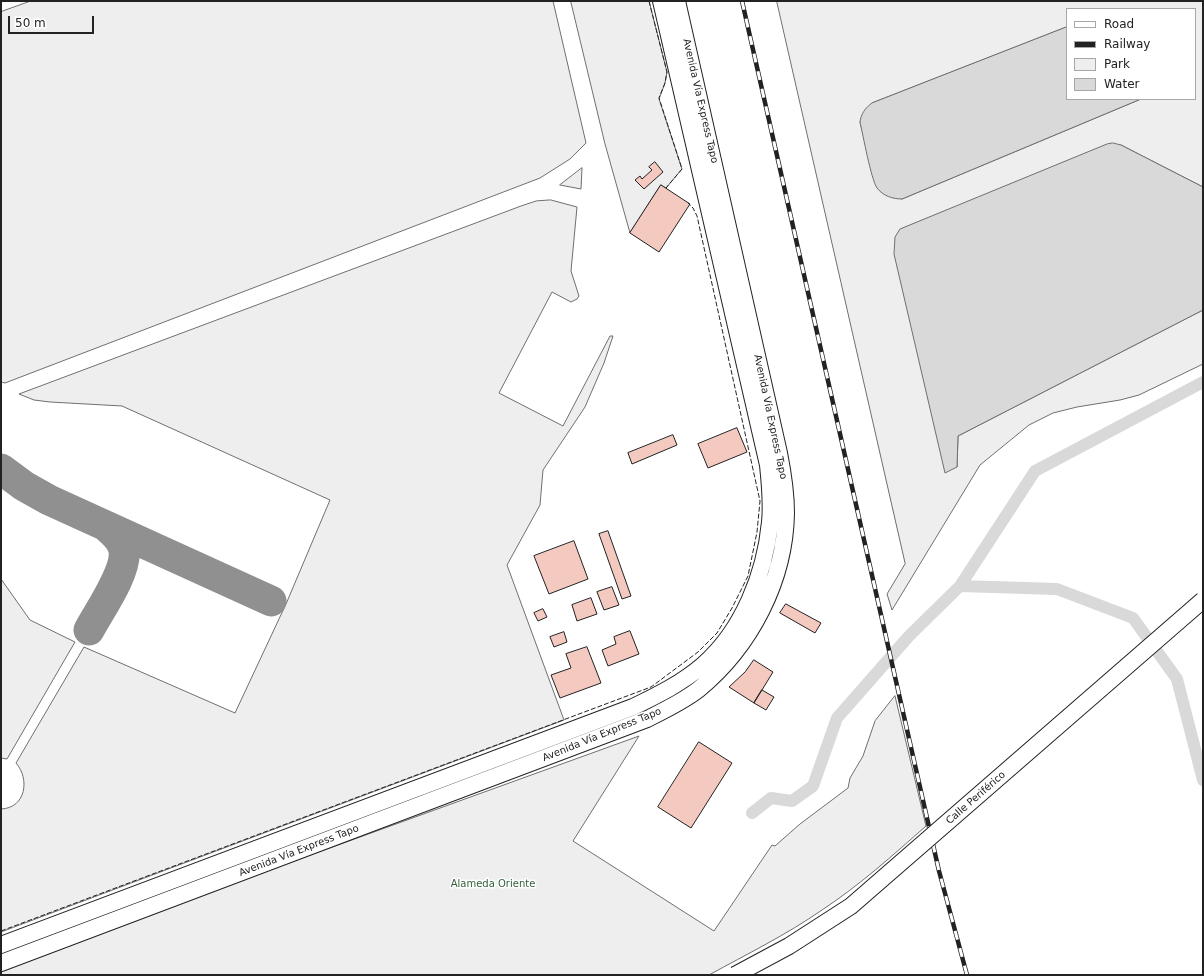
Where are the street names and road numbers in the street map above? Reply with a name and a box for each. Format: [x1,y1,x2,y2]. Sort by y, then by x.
street label: Avenida Vía Express Tapo [680,38,720,164]
street label: Avenida Vía Express Tapo [751,353,789,481]
street label: Avenida Vía Express Tapo [541,706,663,764]
street label: Calle Periférico [944,769,1008,827]
street label: Avenida Vía Express Tapo [237,823,361,879]

